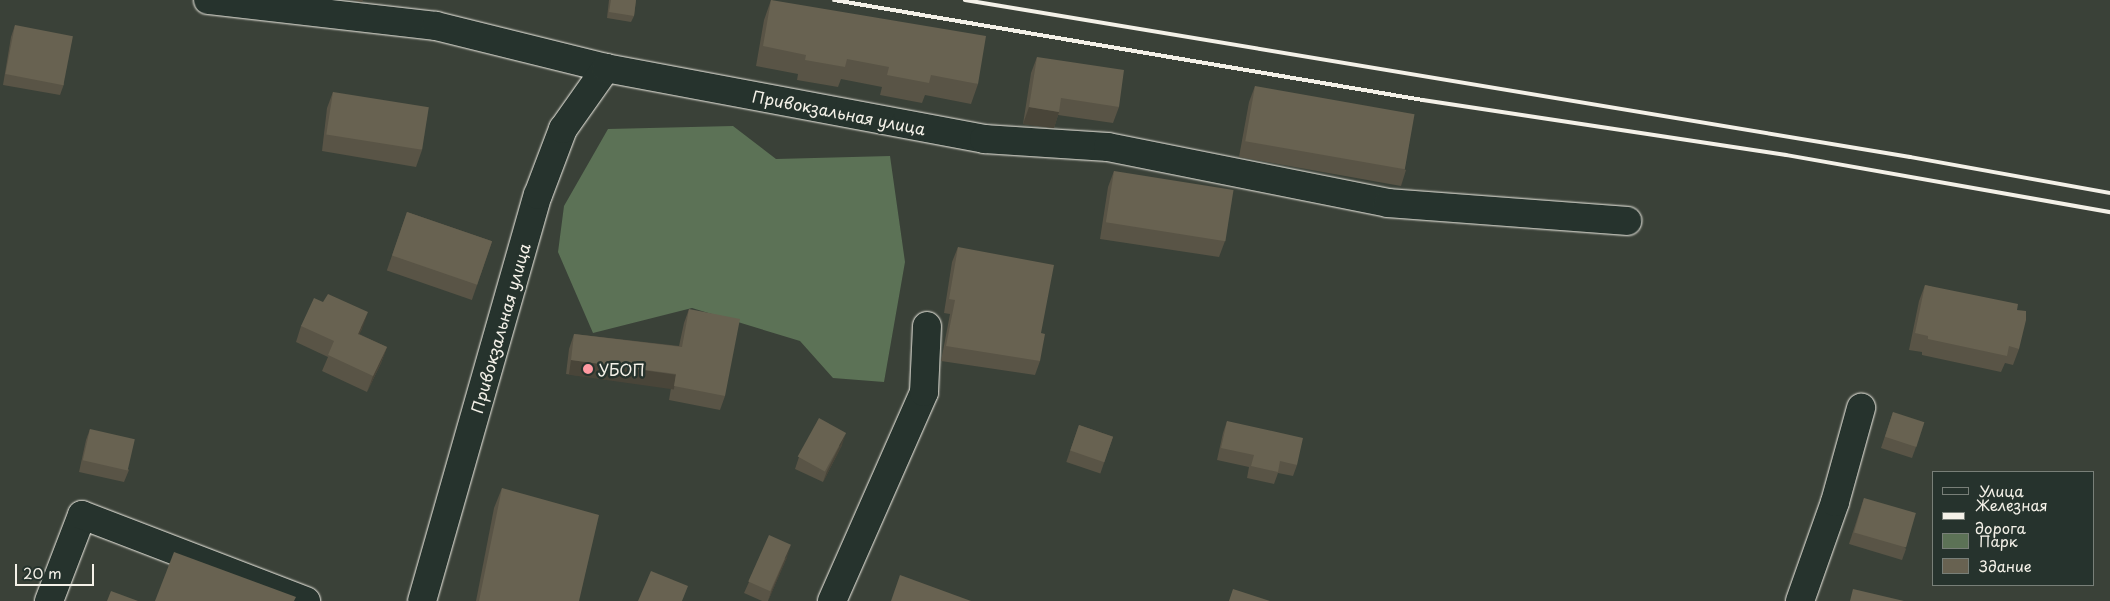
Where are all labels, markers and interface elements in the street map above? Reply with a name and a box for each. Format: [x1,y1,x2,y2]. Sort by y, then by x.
street label: Привокзальная улица [750,86,928,138]
street label: Привокзальная улица [466,240,534,416]
place label: УБОП [598,359,645,379]
marker: УБОП [582,363,594,375]
legend [1932,471,2095,586]
text: Улица [1979,479,2024,502]
text: Железная дорога [1975,493,2048,539]
text: Парк [1979,529,2018,552]
scale bar [18,554,96,586]
text: Здание [1979,554,2032,577]
text: 20 m [23,561,62,584]

